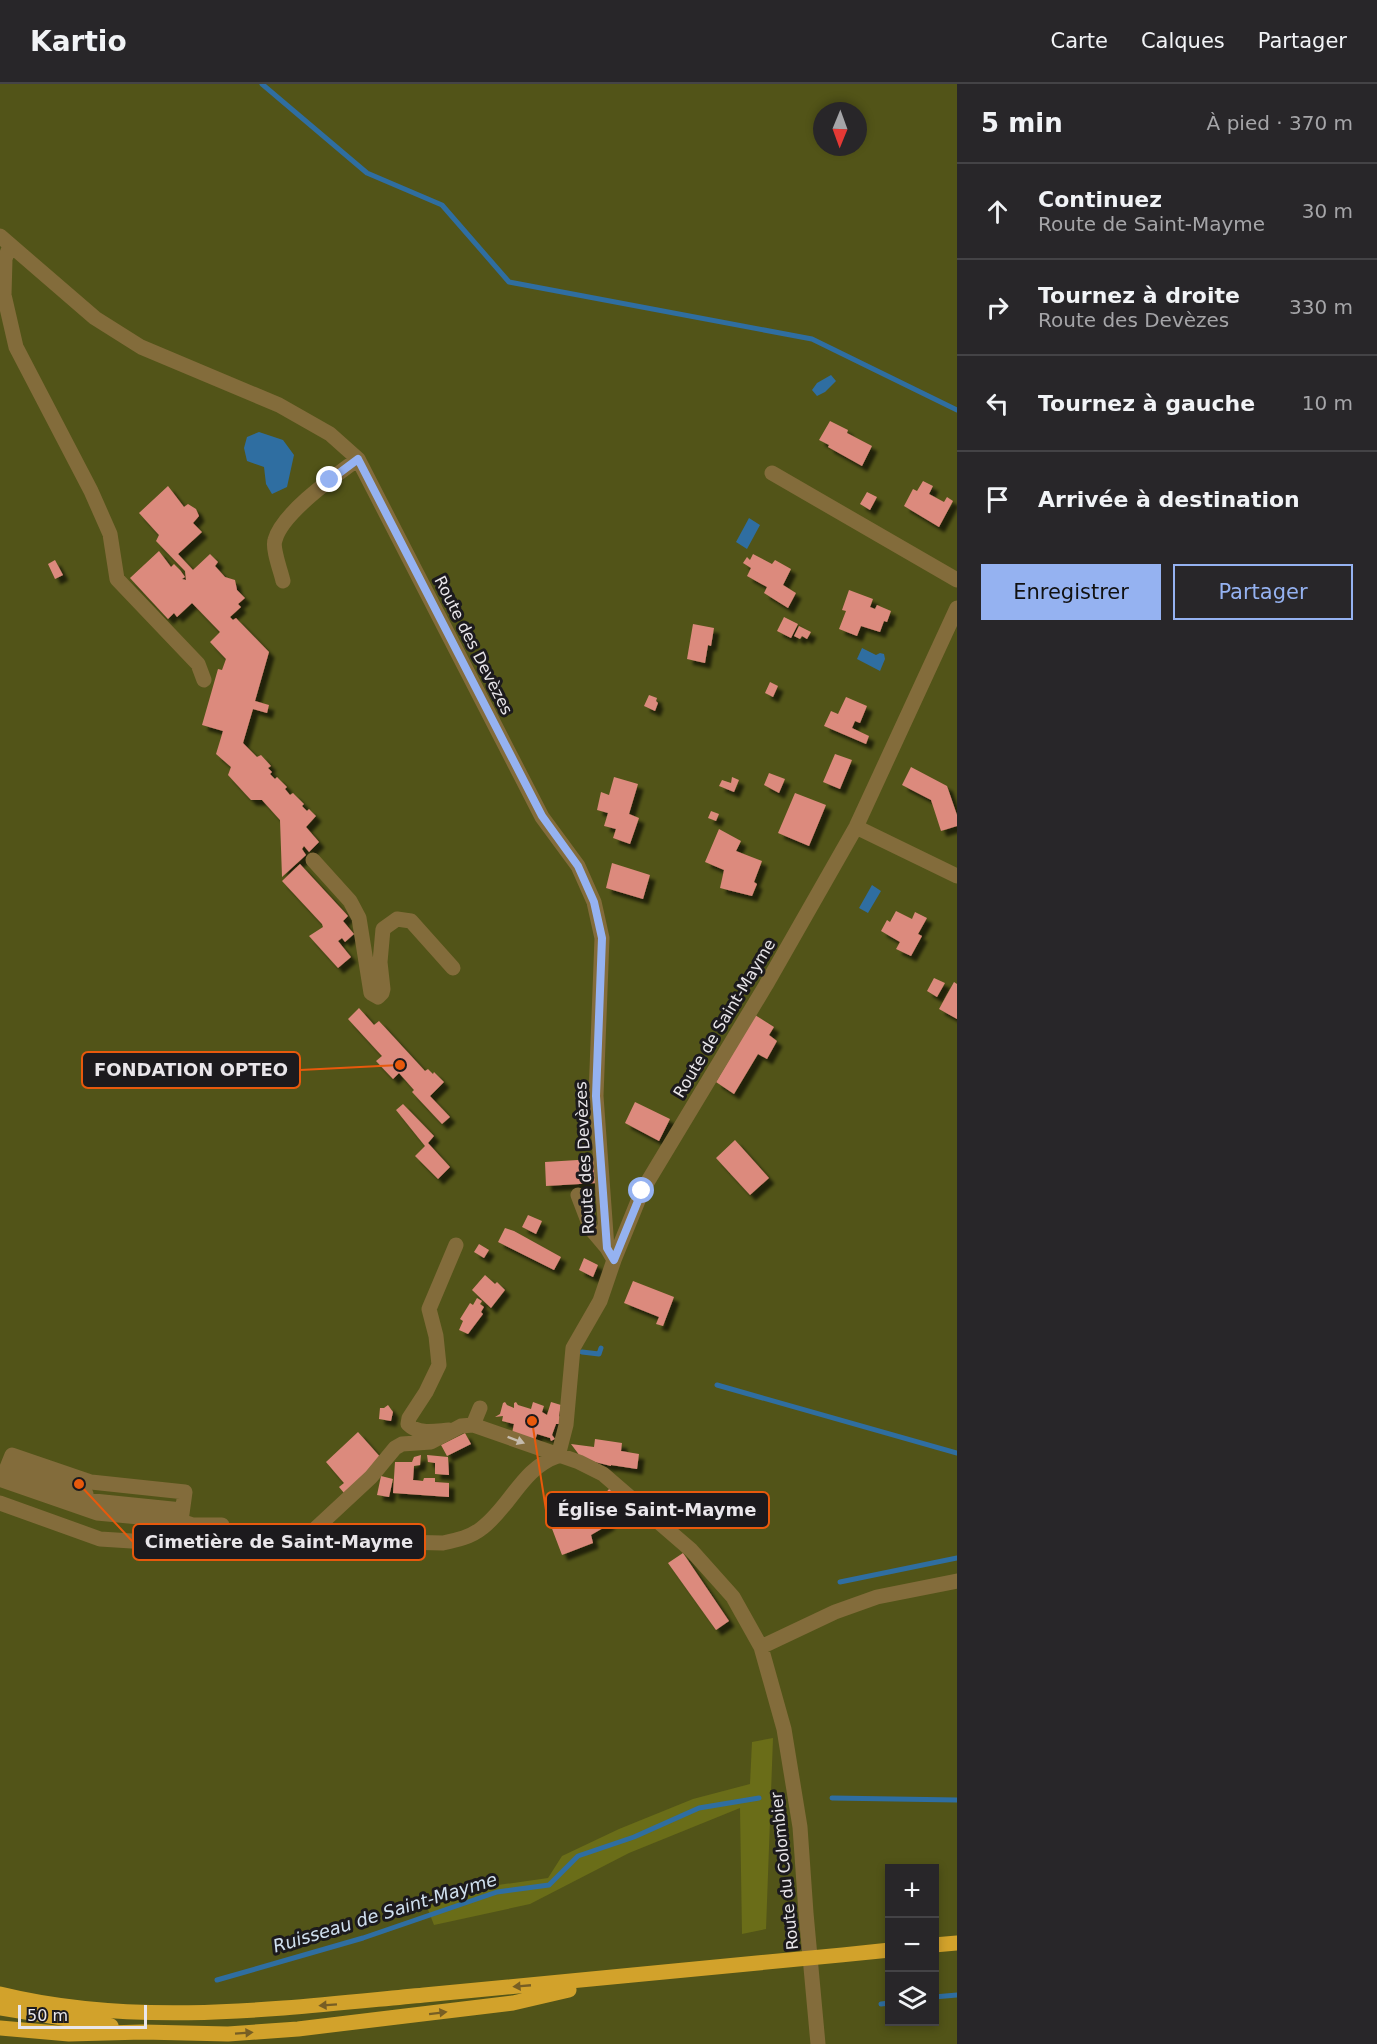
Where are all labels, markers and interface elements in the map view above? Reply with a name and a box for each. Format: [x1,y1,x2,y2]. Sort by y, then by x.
text: Kartio [30,25,127,58]
text: Carte [1051,29,1108,53]
text: Calques [1141,29,1225,53]
text: Partager [1258,29,1347,53]
north arrow [813,102,867,156]
text: 5 min [981,108,1063,138]
text: À pied · 370 m [1207,111,1353,135]
text: Continuez [1038,187,1162,212]
icon: ahead [981,195,1014,228]
text: 30 m [1302,199,1353,223]
text: Route de Saint-Mayme [1038,212,1265,236]
text: Tournez à droite [1038,283,1240,308]
icon: right [981,291,1014,324]
text: 330 m [1289,295,1353,319]
text: Route des Devèzes [1038,308,1229,332]
icon: left [981,387,1014,420]
text: Tournez à gauche [1038,391,1255,416]
text: 10 m [1302,391,1353,415]
route end [316,466,342,492]
icon: arrive [981,483,1014,516]
text: Arrivée à destination [1038,487,1300,512]
button: Enregistrer [981,564,1161,620]
button: Partager [1173,564,1353,620]
street label: Route des Devèzes [430,573,517,718]
street label: Route de Saint-Mayme [669,935,779,1101]
callout: FONDATION OPTEO [82,1052,300,1088]
text: FONDATION OPTEO [94,1059,288,1080]
street label: Route des Devèzes [571,1081,598,1235]
route start [628,1177,654,1203]
one-way arrow [507,1436,525,1445]
callout: Église Saint-Mayme [546,1492,769,1528]
text: Église Saint-Mayme [557,1499,757,1520]
callout: Cimetière de Saint-Mayme [133,1524,425,1560]
text: Cimetière de Saint-Mayme [145,1531,413,1552]
street label: Route du Colombier [767,1791,802,1951]
map controls [885,1864,939,2026]
button: + [885,1864,939,1918]
water label: Ruisseau de Saint-Mayme [270,1868,500,1957]
button: − [885,1918,939,1972]
button: layers [885,1972,939,2026]
one-way arrow [512,1981,531,1991]
one-way arrow [318,2000,337,2010]
scale bar [18,2002,147,2030]
text: 50 m [27,2006,68,2025]
one-way arrow [428,2008,447,2018]
one-way arrow [234,2028,253,2037]

